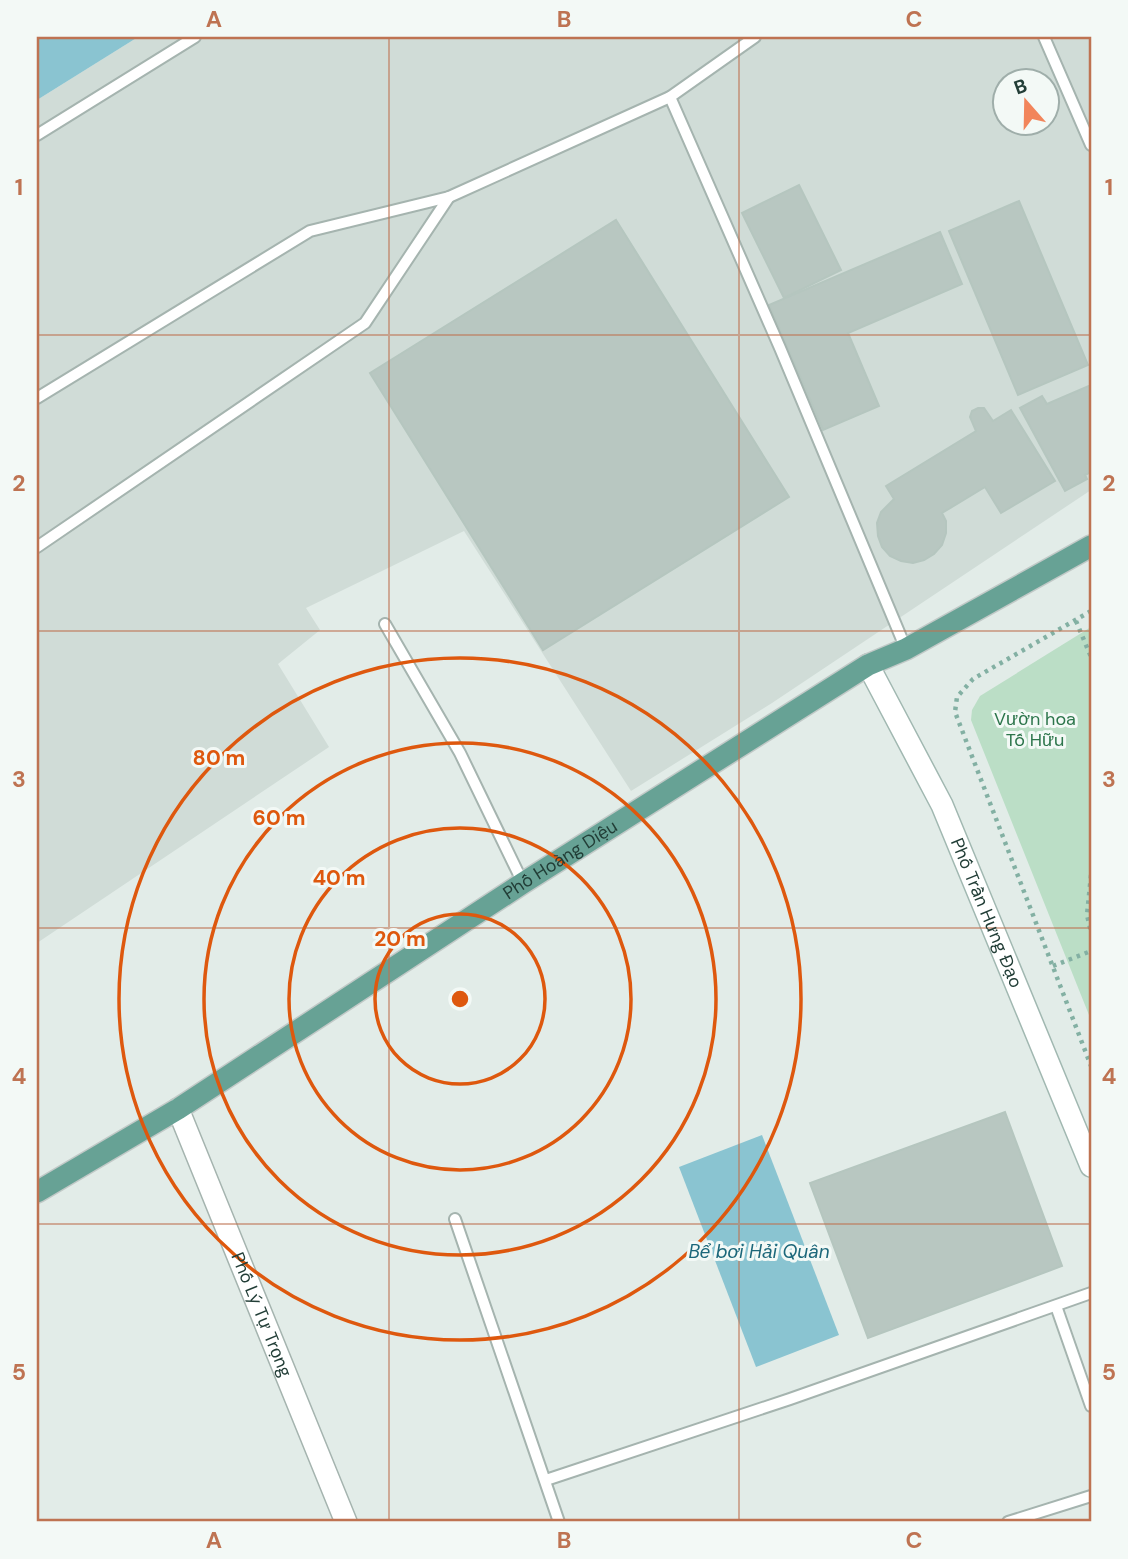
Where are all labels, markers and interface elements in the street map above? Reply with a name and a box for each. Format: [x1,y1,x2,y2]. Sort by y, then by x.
text: A [206,4,222,34]
text: B [557,4,571,34]
text: C [906,4,922,34]
north arrow [992,66,1062,136]
text: B [1010,73,1030,100]
text: 1 [15,172,23,202]
text: 1 [1105,172,1113,202]
text: 2 [12,468,26,498]
text: 2 [1102,468,1116,498]
park label: Vườn hoa Tố Hữu [994,707,1076,752]
text: 80 m [193,744,245,772]
text: 3 [12,764,26,794]
text: 3 [1102,764,1116,794]
text: 60 m [253,804,305,832]
street label: Phố Hoàng Diệu [498,814,622,905]
street label: Phố Trần Hưng Đạo [945,834,1028,991]
text: 40 m [312,864,366,892]
text: 20 m [374,925,426,953]
centre of rings [448,987,472,1011]
text: 4 [12,1061,27,1091]
text: 4 [1102,1061,1117,1091]
water label: Bể bơi Hải Quân [688,1239,830,1264]
street label: Phố Lý Tự Trọng [226,1249,298,1381]
text: 5 [12,1357,26,1387]
text: 5 [1102,1357,1116,1387]
text: A [206,1525,222,1555]
text: B [557,1525,571,1555]
text: C [906,1525,922,1555]

